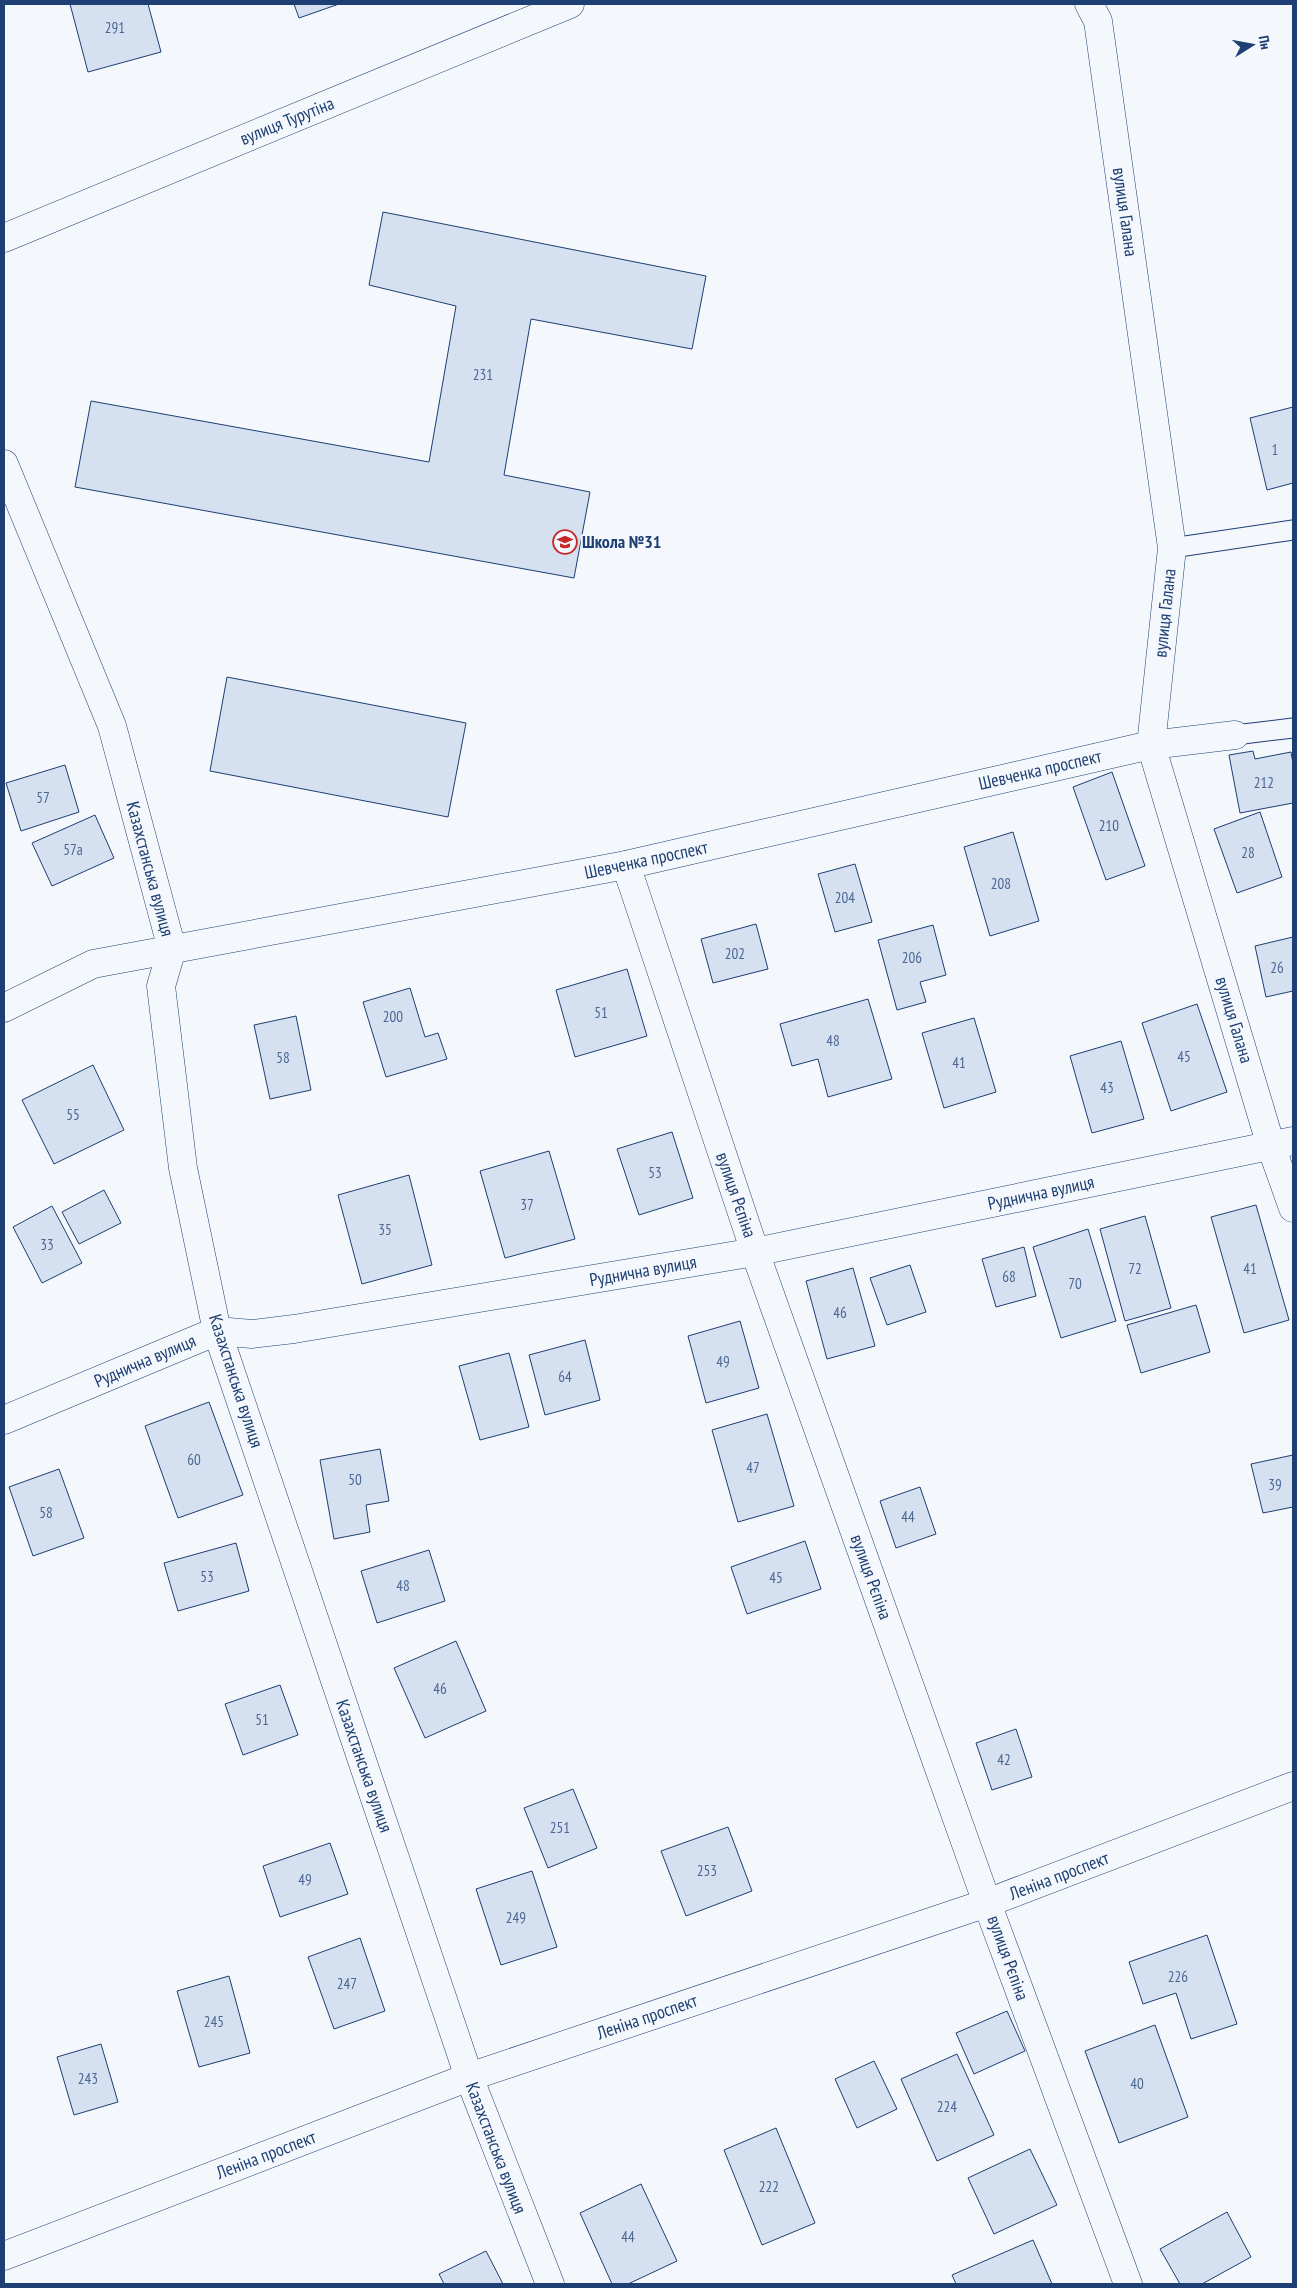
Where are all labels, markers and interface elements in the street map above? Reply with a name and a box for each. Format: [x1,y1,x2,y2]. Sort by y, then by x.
house number: 291 [105,18,125,37]
north arrow [1227,20,1277,70]
text: Пн [1255,34,1275,51]
street label: вулиця Турутіна [236,91,337,150]
street label: вулиця Галана [1108,166,1143,258]
house number: 231 [473,365,493,384]
house number: 1 [1272,440,1278,459]
school or university icon: Школа №31 [552,529,578,555]
place label: Школа №31 [582,530,661,553]
street label: вулиця Галана [1148,567,1181,659]
street label: Шевченка проспект [976,744,1104,795]
house number: 212 [1254,773,1274,792]
house number: 57 [36,788,50,807]
street label: Казахстанська вулиця [121,799,180,939]
house number: 210 [1099,816,1119,835]
street label: Шевченка проспект [582,835,710,884]
house number: 57а [63,840,83,859]
house number: 28 [1241,843,1255,862]
house number: 208 [991,874,1011,893]
house number: 204 [835,888,855,907]
house number: 202 [725,944,745,963]
house number: 206 [902,948,922,967]
house number: 26 [1270,958,1284,977]
street label: вулиця Галана [1210,974,1259,1066]
house number: 51 [594,1003,608,1022]
house number: 200 [383,1007,403,1026]
house number: 48 [826,1031,840,1050]
house number: 45 [1177,1047,1191,1066]
house number: 58 [276,1048,290,1067]
house number: 41 [952,1053,966,1072]
house number: 43 [1100,1078,1114,1097]
house number: 55 [66,1105,80,1124]
street label: вулиця Рєпіна [711,1149,762,1241]
house number: 53 [648,1163,662,1182]
street label: Руднична вулиця [986,1170,1096,1215]
house number: 37 [520,1195,534,1214]
house number: 35 [378,1220,392,1239]
house number: 33 [40,1235,54,1254]
street label: Руднична вулиця [588,1250,698,1291]
house number: 72 [1128,1259,1142,1278]
house number: 41 [1243,1259,1257,1278]
house number: 68 [1002,1267,1016,1286]
house number: 70 [1068,1274,1082,1293]
house number: 46 [833,1303,847,1322]
street label: Казахстанська вулиця [204,1311,269,1450]
street label: Руднична вулиця [91,1329,199,1392]
house number: 49 [716,1352,730,1371]
house number: 64 [558,1367,572,1386]
house number: 60 [187,1450,201,1469]
house number: 47 [746,1458,760,1477]
house number: 50 [348,1470,362,1489]
house number: 39 [1268,1475,1282,1494]
house number: 58 [39,1503,53,1522]
house number: 44 [901,1507,915,1526]
street label: вулиця Рєпіна [845,1531,897,1622]
house number: 53 [200,1567,214,1586]
house number: 45 [769,1568,783,1587]
house number: 48 [396,1576,410,1595]
house number: 46 [433,1679,447,1698]
street label: Казахстанська вулиця [331,1696,398,1835]
house number: 51 [255,1710,269,1729]
house number: 42 [997,1750,1011,1769]
house number: 251 [550,1818,570,1837]
street label: Леніна проспект [1005,1846,1112,1905]
house number: 253 [697,1861,717,1880]
house number: 49 [298,1870,312,1889]
house number: 249 [506,1908,526,1927]
street label: вулиця Рєпіна [982,1912,1034,2003]
house number: 226 [1168,1967,1188,1986]
house number: 247 [337,1974,357,1993]
street label: Леніна проспект [593,1989,700,2045]
house number: 245 [204,2012,224,2031]
house number: 243 [78,2069,98,2088]
house number: 40 [1130,2074,1144,2093]
street label: Казахстанська вулиця [461,2079,532,2217]
house number: 224 [937,2097,957,2116]
street label: Леніна проспект [212,2125,319,2184]
house number: 222 [759,2177,779,2196]
house number: 44 [621,2227,635,2246]

